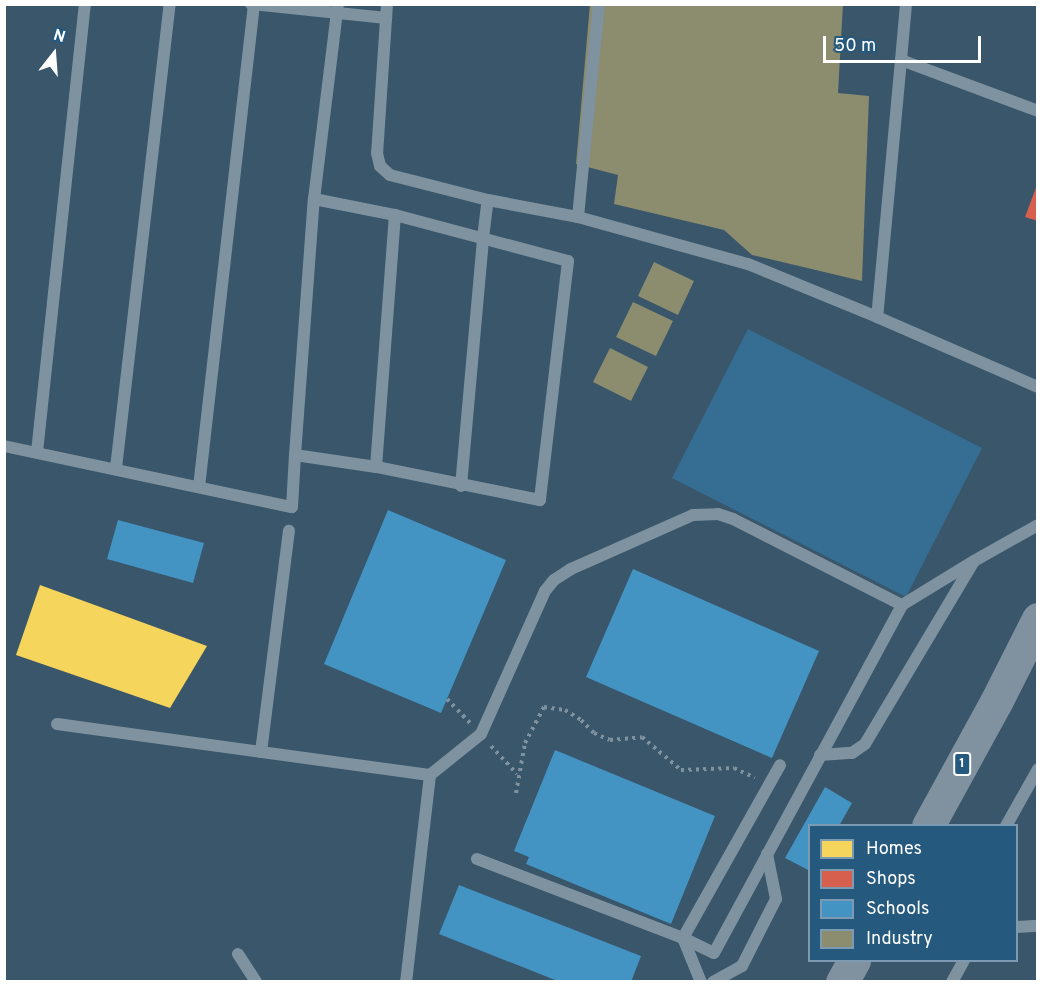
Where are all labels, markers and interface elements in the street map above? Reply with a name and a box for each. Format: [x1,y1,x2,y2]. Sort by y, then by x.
north arrow [24,24,84,84]
scale bar [826,24,984,62]
text: N [51,26,68,48]
text: 50 m [834,35,876,58]
road number: 1 [953,753,971,775]
legend [808,824,1018,962]
text: Homes [866,838,922,861]
text: Shops [866,868,916,891]
text: Schools [866,898,929,921]
text: Industry [866,928,933,951]

